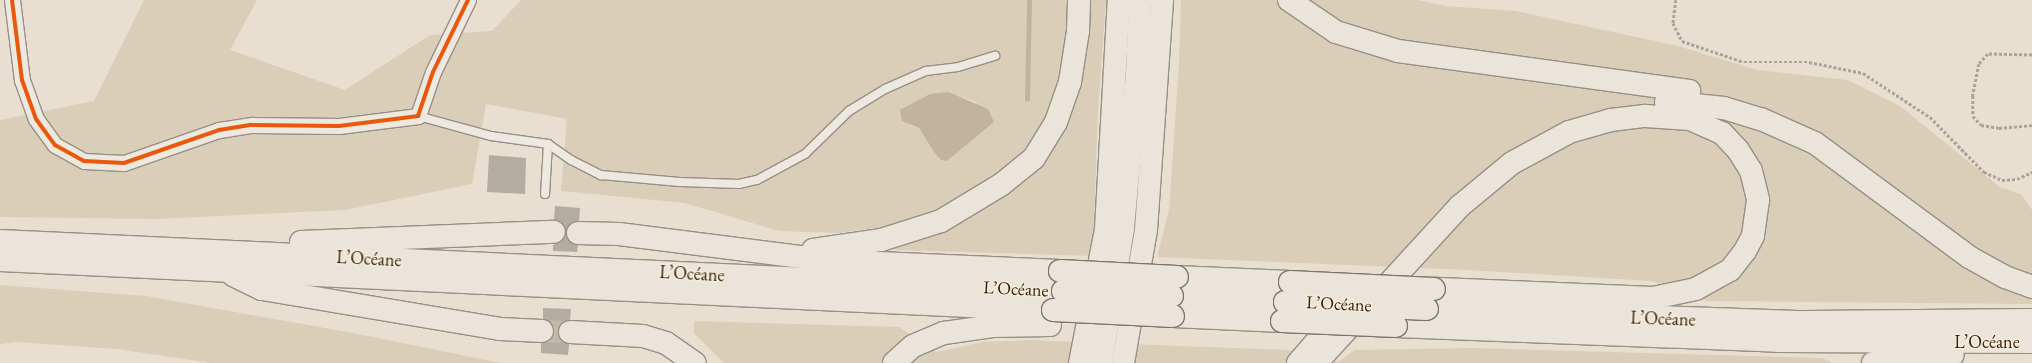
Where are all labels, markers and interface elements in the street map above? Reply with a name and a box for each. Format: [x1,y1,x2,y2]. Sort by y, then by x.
street label: L’Océane [336,247,402,271]
street label: L’Océane [659,262,725,286]
street label: L’Océane [983,277,1049,301]
street label: L’Océane [1306,292,1372,316]
street label: L’Océane [1630,307,1696,331]
street label: L’Océane [1954,331,2020,353]

